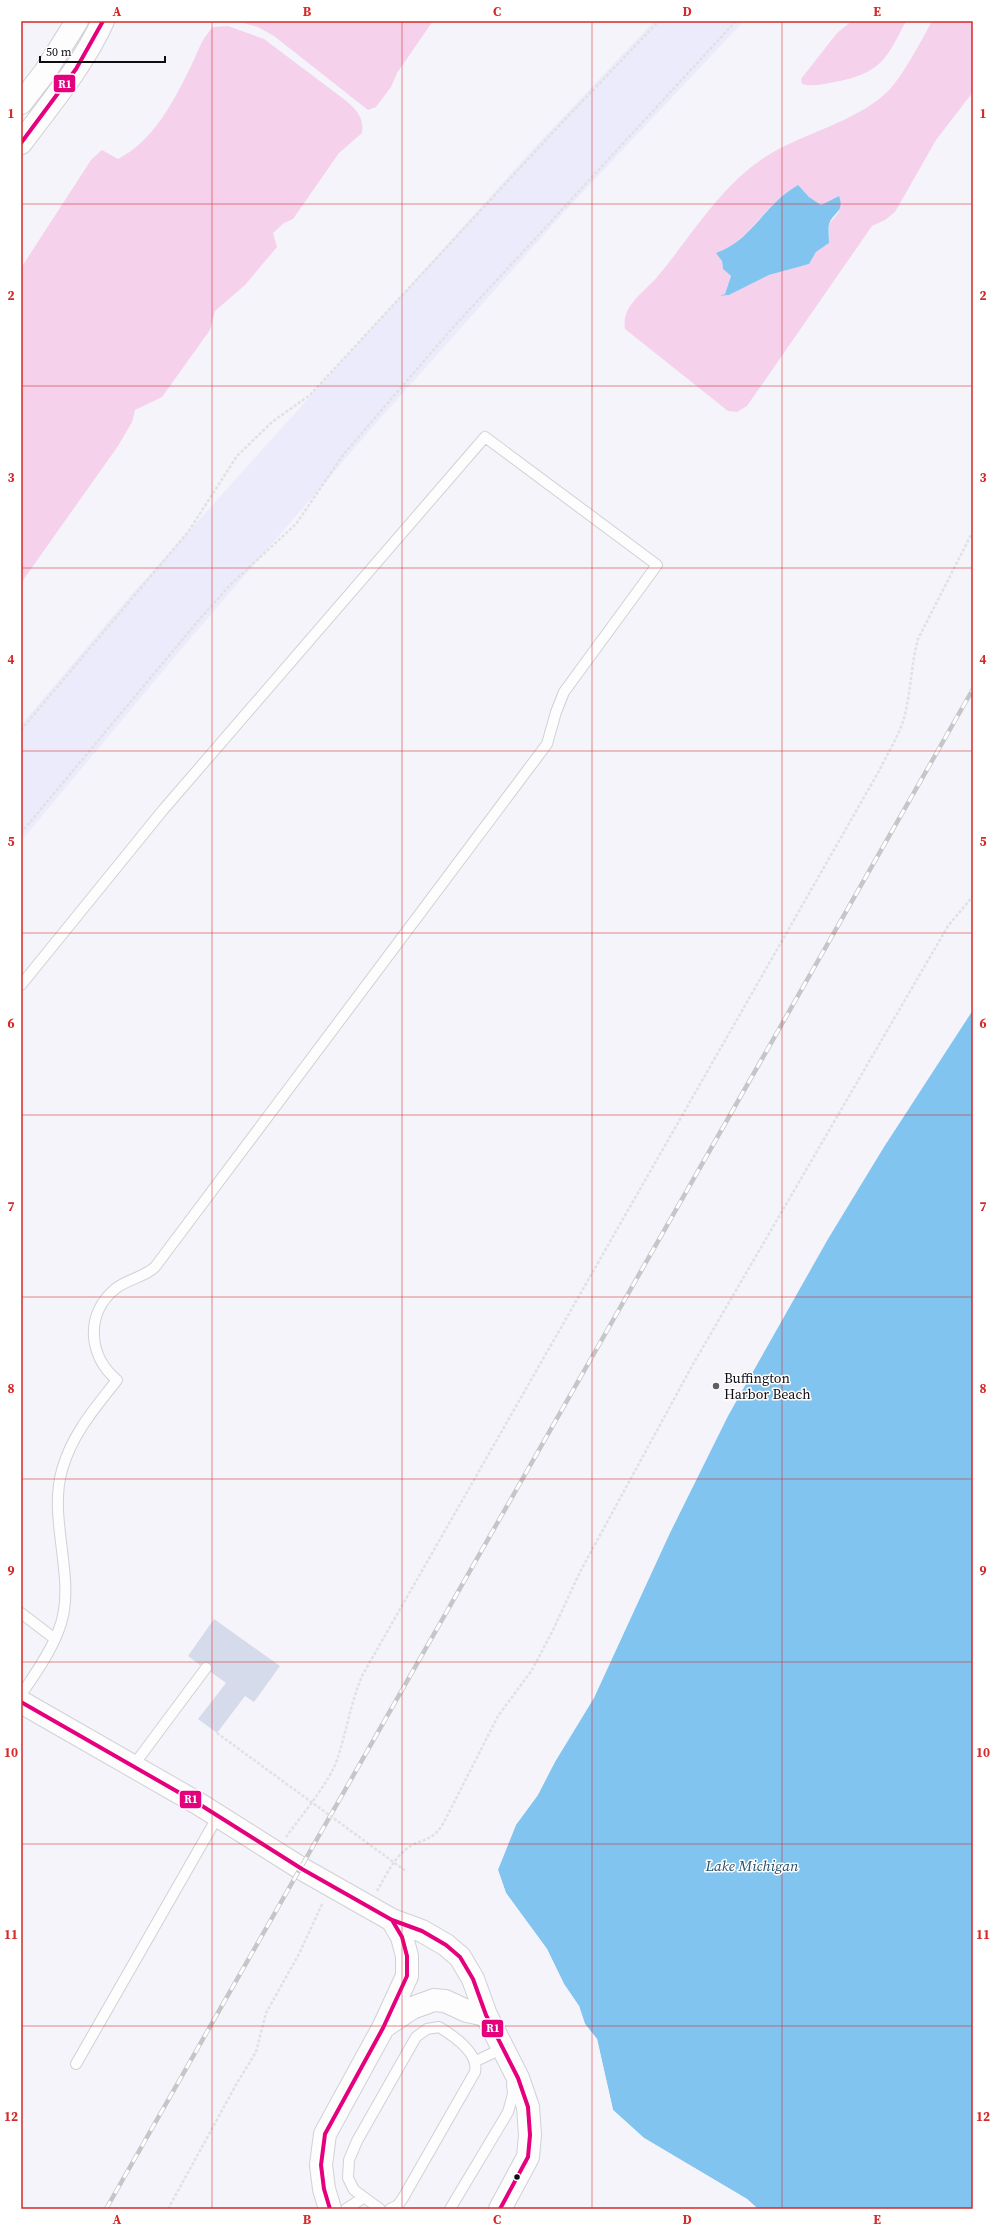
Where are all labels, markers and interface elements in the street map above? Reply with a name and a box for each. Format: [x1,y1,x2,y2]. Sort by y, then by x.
text: A [113,3,122,20]
text: B [303,3,312,20]
text: C [493,3,501,20]
text: D [682,3,692,20]
text: E [873,3,881,20]
scale bar [40,38,165,64]
text: 50 m [46,44,72,60]
line badge: R1 [53,74,76,93]
text: R1 [58,77,72,92]
text: 1 [7,105,15,122]
text: 1 [979,105,987,122]
text: 2 [7,287,15,304]
text: 2 [979,287,987,304]
text: 3 [7,469,15,486]
text: 3 [979,469,987,486]
text: 4 [7,651,15,668]
text: 4 [979,651,987,668]
text: 5 [7,833,15,850]
text: 5 [979,833,987,850]
text: 6 [7,1015,15,1032]
text: 6 [979,1015,987,1032]
text: 7 [7,1198,15,1215]
text: 7 [979,1198,987,1215]
place label: Buffington Harbor Beach [724,1368,811,1404]
text: 8 [7,1380,15,1397]
text: 8 [979,1380,987,1397]
marker: Buffington Harbor Beach [711,1381,721,1391]
text: 9 [7,1562,15,1579]
text: 9 [979,1562,987,1579]
text: 10 [4,1744,18,1761]
text: 10 [976,1744,990,1761]
line badge: R1 [179,1790,202,1809]
text: R1 [184,1792,198,1807]
water label: Lake Michigan [704,1855,799,1876]
text: 11 [4,1926,18,1943]
text: 11 [976,1926,990,1943]
line badge: R1 [481,2019,504,2038]
text: R1 [486,2021,500,2036]
text: 12 [4,2108,18,2125]
text: 12 [976,2108,990,2125]
unlabelled marker [512,2172,522,2182]
text: A [113,2211,122,2228]
text: B [303,2211,312,2228]
text: C [493,2211,501,2228]
text: D [682,2211,692,2228]
text: E [873,2211,881,2228]

